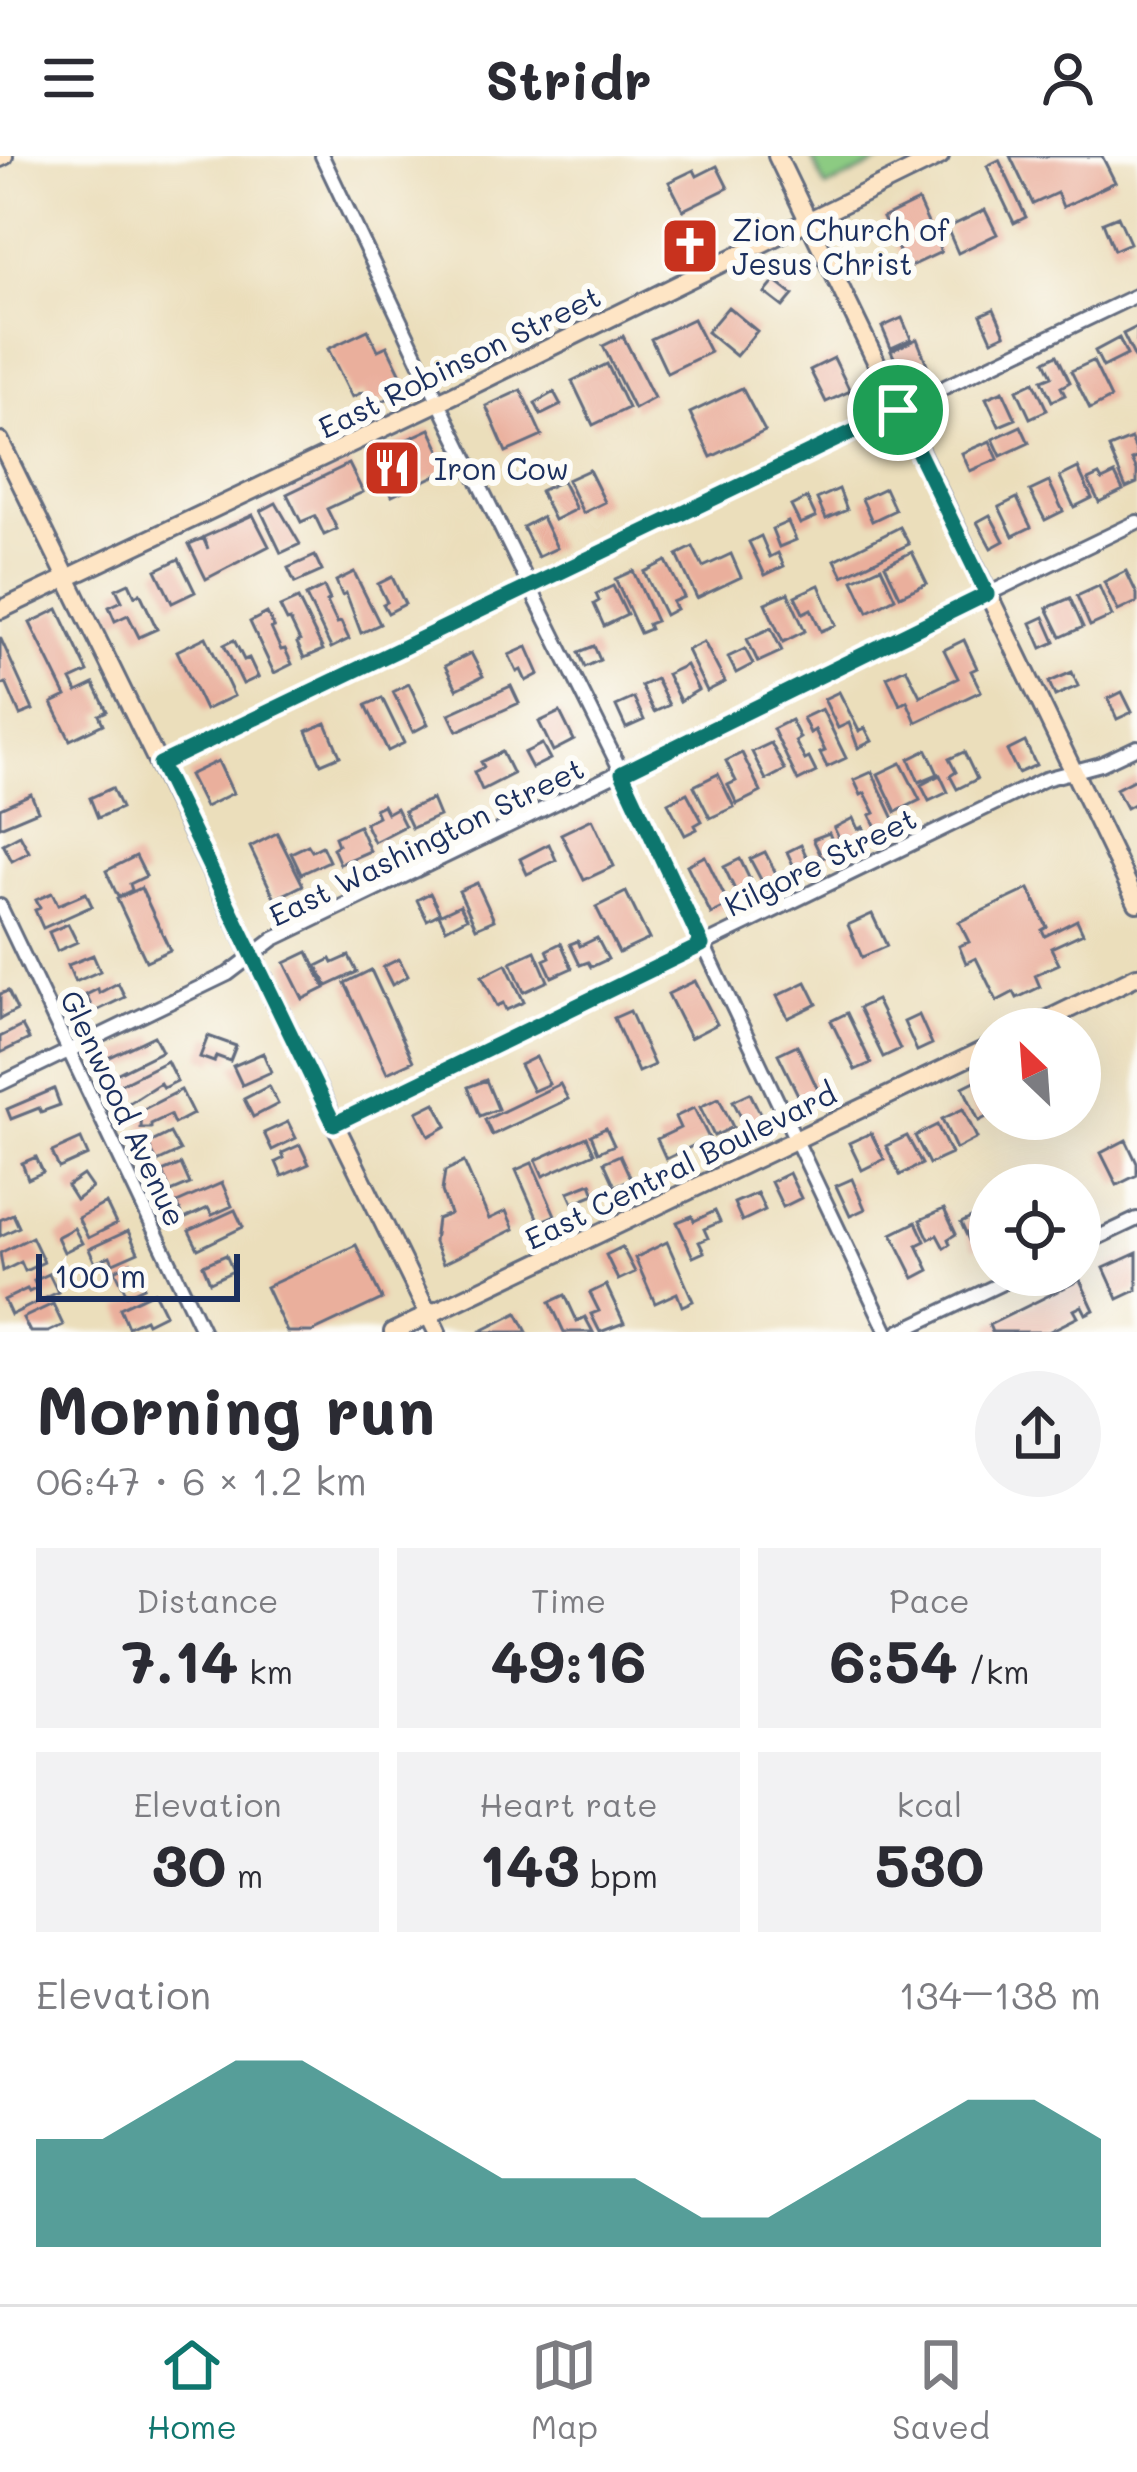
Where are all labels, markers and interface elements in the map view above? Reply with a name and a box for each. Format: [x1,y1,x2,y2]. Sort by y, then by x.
text: Stridr [485,43,652,114]
icon: menu [36,45,102,111]
icon: person [1035,45,1101,111]
place label: Zion Church of Jesus Christ [732,209,950,283]
church icon: Zion Church of Jesus Christ [659,215,721,277]
street label: East Robinson Street [311,275,607,447]
pin [847,359,949,461]
icon: arrive [865,377,931,443]
restaurant icon: Iron Cow [361,437,423,499]
place label: Iron Cow [434,448,569,488]
street label: East Washington Street [262,747,590,935]
street label: Kilgore Street [717,797,923,925]
street label: Glenwood Avenue [52,983,196,1233]
north arrow [969,1008,1101,1140]
map controls [969,1008,1101,1296]
street label: East Central Boulevard [518,1072,842,1258]
button: locate [969,1164,1101,1296]
scale bar [36,1248,240,1301]
text: 100 m [54,1253,146,1296]
text: Morning run [36,1366,435,1452]
button: share [975,1371,1101,1497]
text: 06:47 · 6 × 1.2 km [36,1454,367,1505]
text: Distance [137,1578,279,1621]
text: Time [531,1578,606,1621]
text: Pace [889,1578,970,1621]
text: 7.14 [122,1621,239,1699]
text: 49:16 [491,1621,647,1699]
text: 6:54 [829,1621,958,1699]
text: km [239,1649,293,1692]
text: /km [958,1649,1030,1692]
text: Elevation [133,1782,282,1825]
text: Heart rate [479,1782,658,1825]
text: kcal [897,1782,962,1825]
text: 30 [152,1825,226,1903]
text: 143 [479,1825,580,1903]
text: 530 [875,1825,984,1903]
text: m [226,1853,263,1896]
text: bpm [580,1853,658,1896]
text: Elevation [36,1968,211,2019]
text: 134–138 m [898,1968,1101,2019]
tab: Home [147,2332,237,2447]
tab: Map [531,2332,598,2447]
tab: Saved [892,2332,990,2447]

